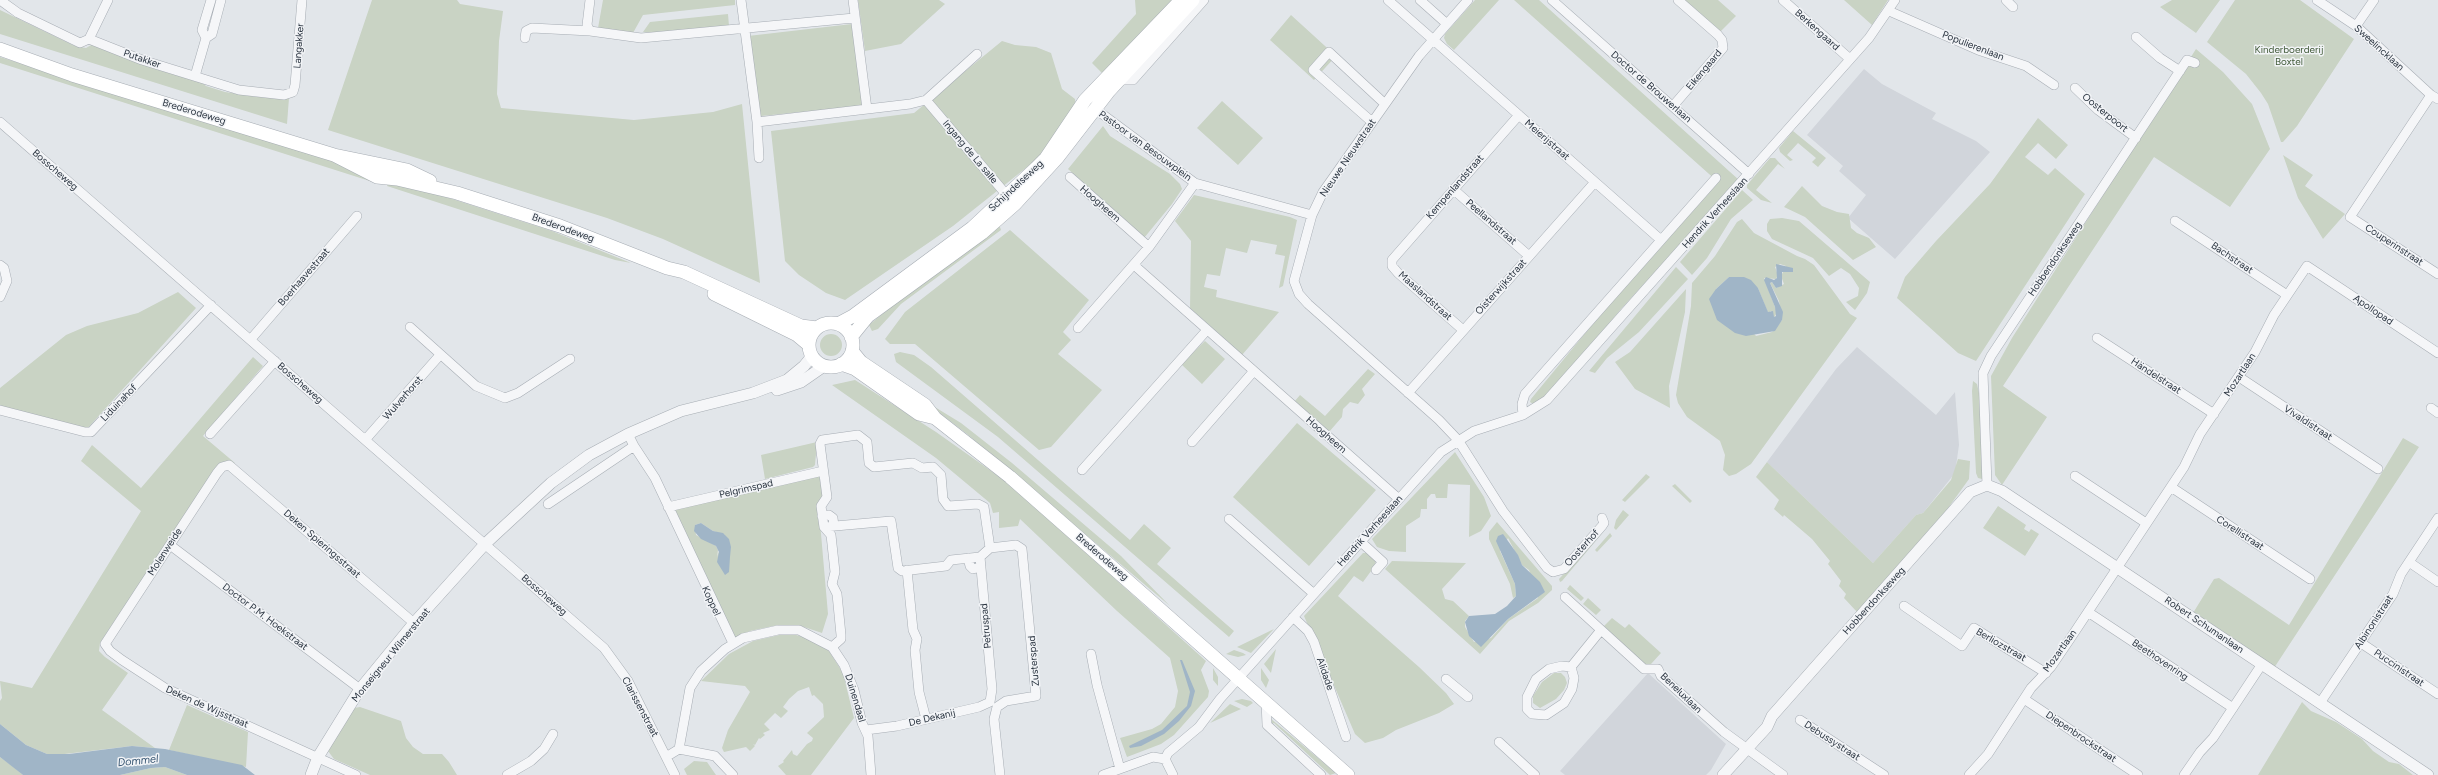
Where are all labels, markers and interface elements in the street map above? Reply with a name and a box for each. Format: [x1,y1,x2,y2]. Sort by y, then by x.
street label: Berkengaard [1792,7,1842,53]
street label: Sweelincklaan [2352,22,2406,74]
street label: Langakker [291,23,307,69]
street label: Populierenlaan [1940,29,2006,63]
park label: Kinderboerderij Boxtel [2255,44,2323,68]
street label: Putakker [122,47,162,71]
street label: Eikengaard [1684,47,1724,93]
street label: Doctor de Brouwerlaan [1608,49,1694,125]
street label: Oosterpoort [2080,91,2130,135]
street label: Brederodeweg [161,97,227,127]
street label: Pastoor van Besouwplein [1096,108,1194,184]
street label: Nieuwe Nieuwstraat [1317,117,1379,199]
street label: Meierijstraat [1522,117,1572,163]
street label: Ingang de La salle [940,118,1000,186]
street label: Bosscheweg [30,147,80,193]
street label: Kempenlandstraat [1424,152,1486,222]
street label: Schijndelseweg [986,158,1046,214]
street label: Hendrik Verheeslaan [1680,175,1750,251]
street label: Hoogheem [1077,183,1123,225]
street label: Peellandstraat [1463,197,1519,247]
street label: Brederodeweg [530,211,596,245]
street label: Hobbendonkseweg [2026,219,2084,299]
street label: Couperinstraat [2363,222,2425,268]
street label: Bachstraat [2209,240,2255,276]
street label: Boerhaavestraat [276,246,332,308]
street label: Oisterwijkstraat [1473,257,1529,317]
street label: Maaslandstraat [1396,269,1454,323]
street label: Apollopad [2351,292,2395,328]
street label: Mozartlaan [2222,351,2258,399]
street label: Händelstraat [2129,355,2183,397]
street label: Bosscheweg [275,360,325,406]
street label: Wulverhorst [381,374,425,422]
street label: Liduinahof [98,382,140,424]
street label: Vivaldistraat [2281,403,2335,443]
street label: Hoogheem [1303,414,1349,456]
street label: Pelgrimspad [718,477,774,501]
street label: Hendrik Verheeslaan [1335,493,1405,569]
street label: Deken Spieringsstraat [281,507,363,581]
street label: Corellistraat [2214,513,2266,553]
street label: Molenweide [145,526,185,578]
street label: Oosterhof [1562,527,1602,569]
street label: Brederodeweg [1073,531,1131,583]
street label: Hobbendonkseweg [1840,565,1908,637]
street label: Bosscheweg [519,572,569,618]
street label: Doctor P.M. Hoekstraat [220,581,310,653]
street label: Koppel [699,584,723,618]
street label: Albinonistraat [2352,593,2396,651]
street label: Robert Schumanlaan [2162,594,2246,656]
street label: Petruspad [978,603,994,649]
street label: Monseigneur Wilmerstraat [349,605,433,705]
street label: Berliozstraat [1974,626,2028,664]
street label: Mozartlaan [2041,627,2079,675]
street label: Zusterspad [1026,635,1042,687]
street label: Beethovenring [2130,637,2190,683]
street label: Puccinistraat [2372,647,2426,689]
street label: Alidade [1314,656,1336,692]
street label: Beneluxlaan [1658,670,1704,716]
street label: Duinendaal [842,673,868,723]
street label: Clarissenstraat [619,675,661,739]
street label: Deken de Wijsstraat [164,683,250,731]
street label: De Dekanij [907,707,957,729]
street label: Diepenbrockstraat [2043,709,2119,765]
street label: Debussystraat [1802,718,1862,764]
water label: Dommel [117,752,159,770]

